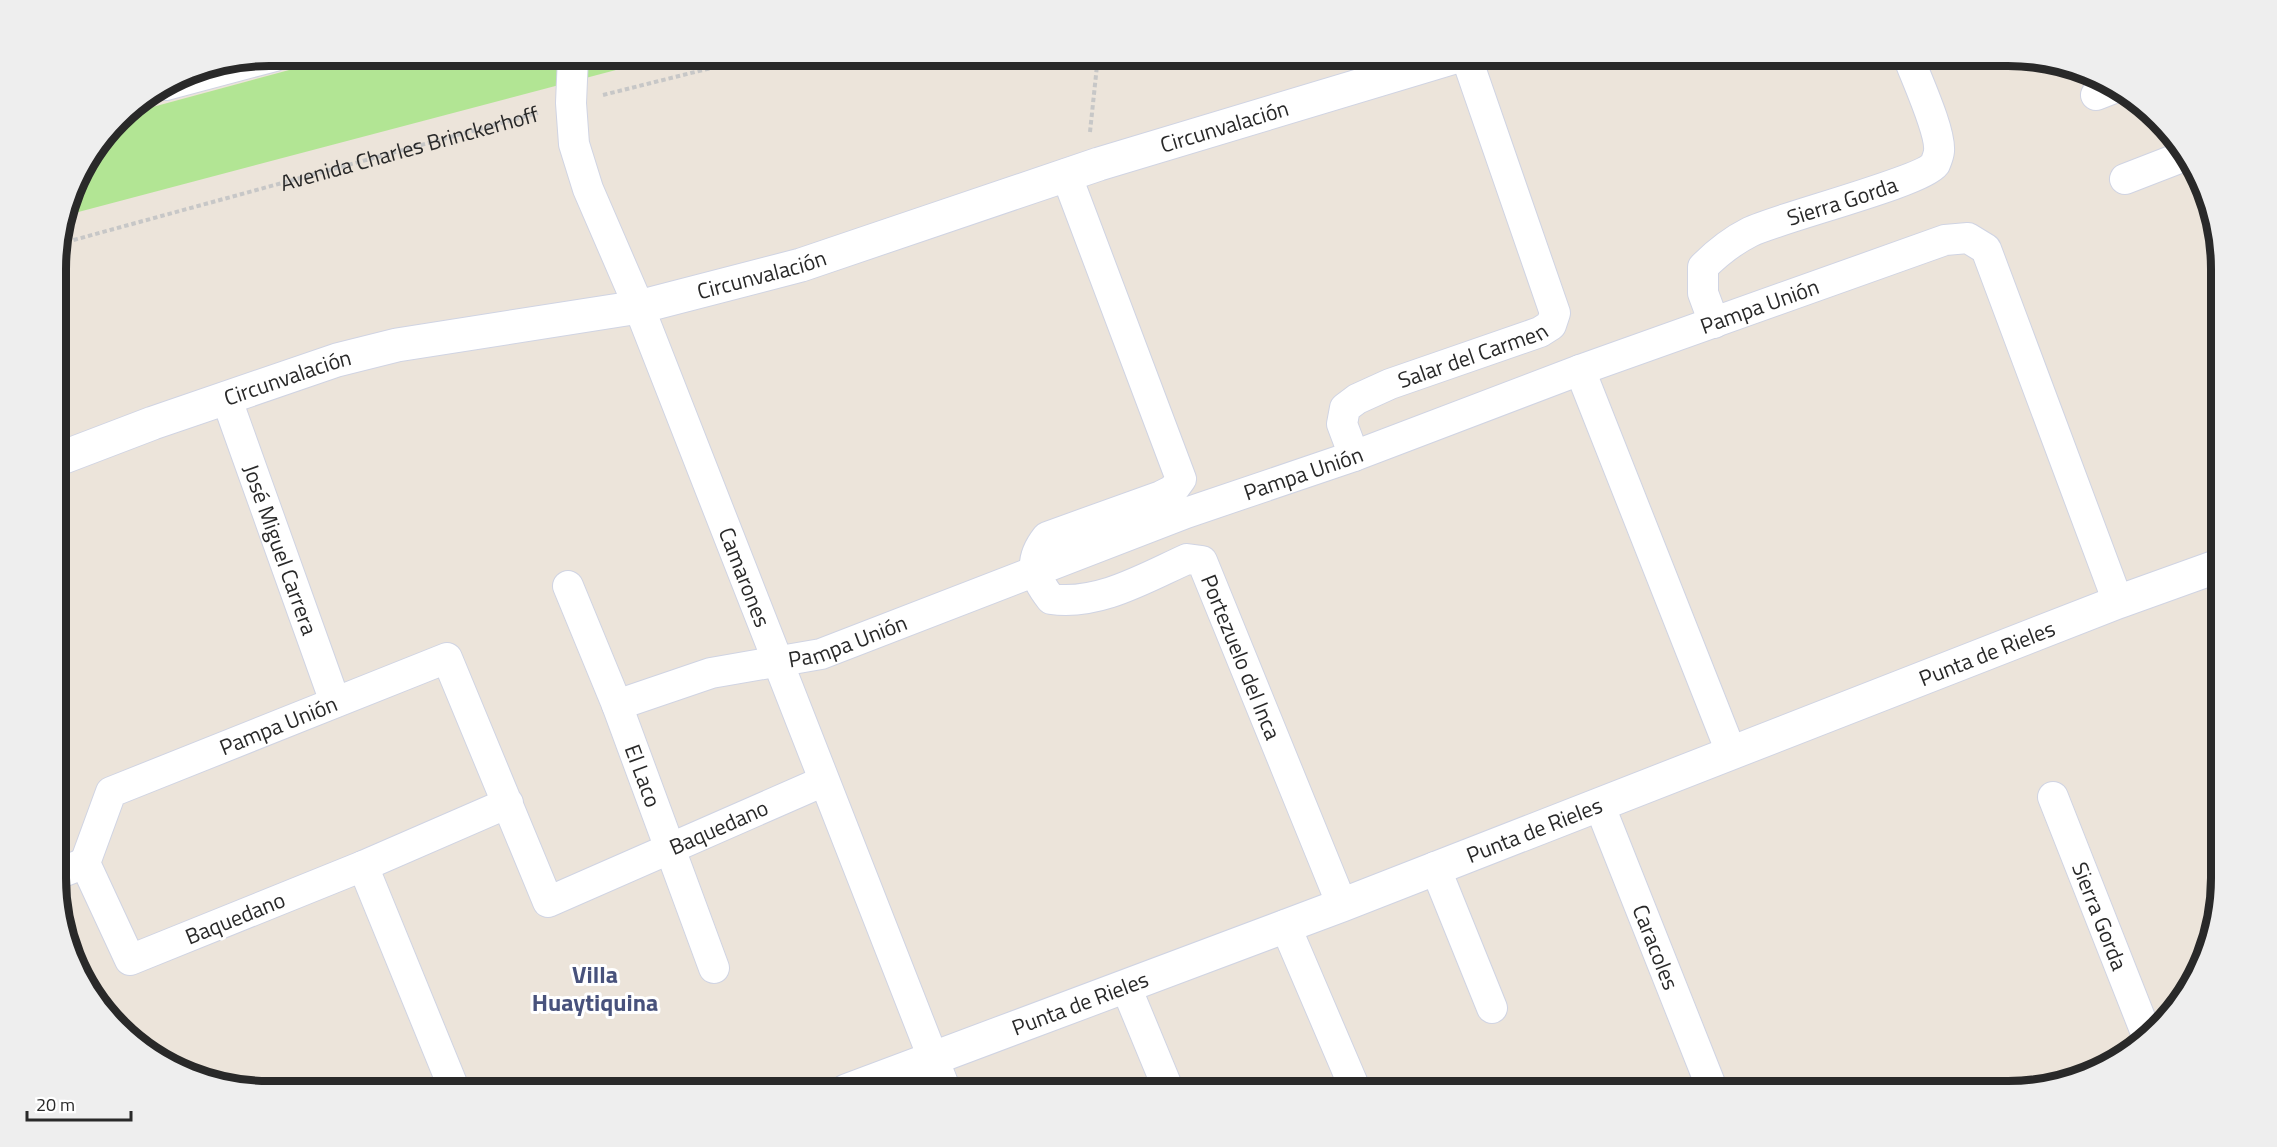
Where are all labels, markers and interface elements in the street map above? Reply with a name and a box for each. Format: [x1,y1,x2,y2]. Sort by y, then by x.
street label: Circunvalación [1156,91,1293,162]
street label: Avenida Charles Brinckerhoff [276,96,543,200]
street label: Sierra Gorda [1782,167,1902,235]
street label: Circunvalación [693,241,831,308]
street label: Pampa Unión [1695,269,1824,343]
street label: Salar del Carmen [1393,314,1555,397]
street label: Circunvalación [219,340,355,415]
street label: Pampa Unión [1239,437,1368,509]
street label: José Miguel Carrera [234,459,327,640]
street label: Camarones [710,522,780,632]
street label: Portezuelo del Inca [1192,569,1290,745]
street label: Pampa Unión [786,605,912,676]
street label: Punta de Rieles [1914,611,2060,695]
street label: Pampa Unión [214,686,342,764]
street label: El Laco [616,739,670,812]
street label: Punta de Rieles [1461,788,1607,872]
street label: Baquedano [664,791,774,864]
street label: Sierra Gorda [2063,857,2137,975]
street label: Baquedano [180,883,290,953]
street label: Caracoles [1624,899,1688,995]
district label: Villa Huaytiquina [532,956,658,1020]
street label: Punta de Rieles [1007,962,1153,1044]
scale bar [27,1084,130,1122]
text: 20 m [36,1091,75,1118]

